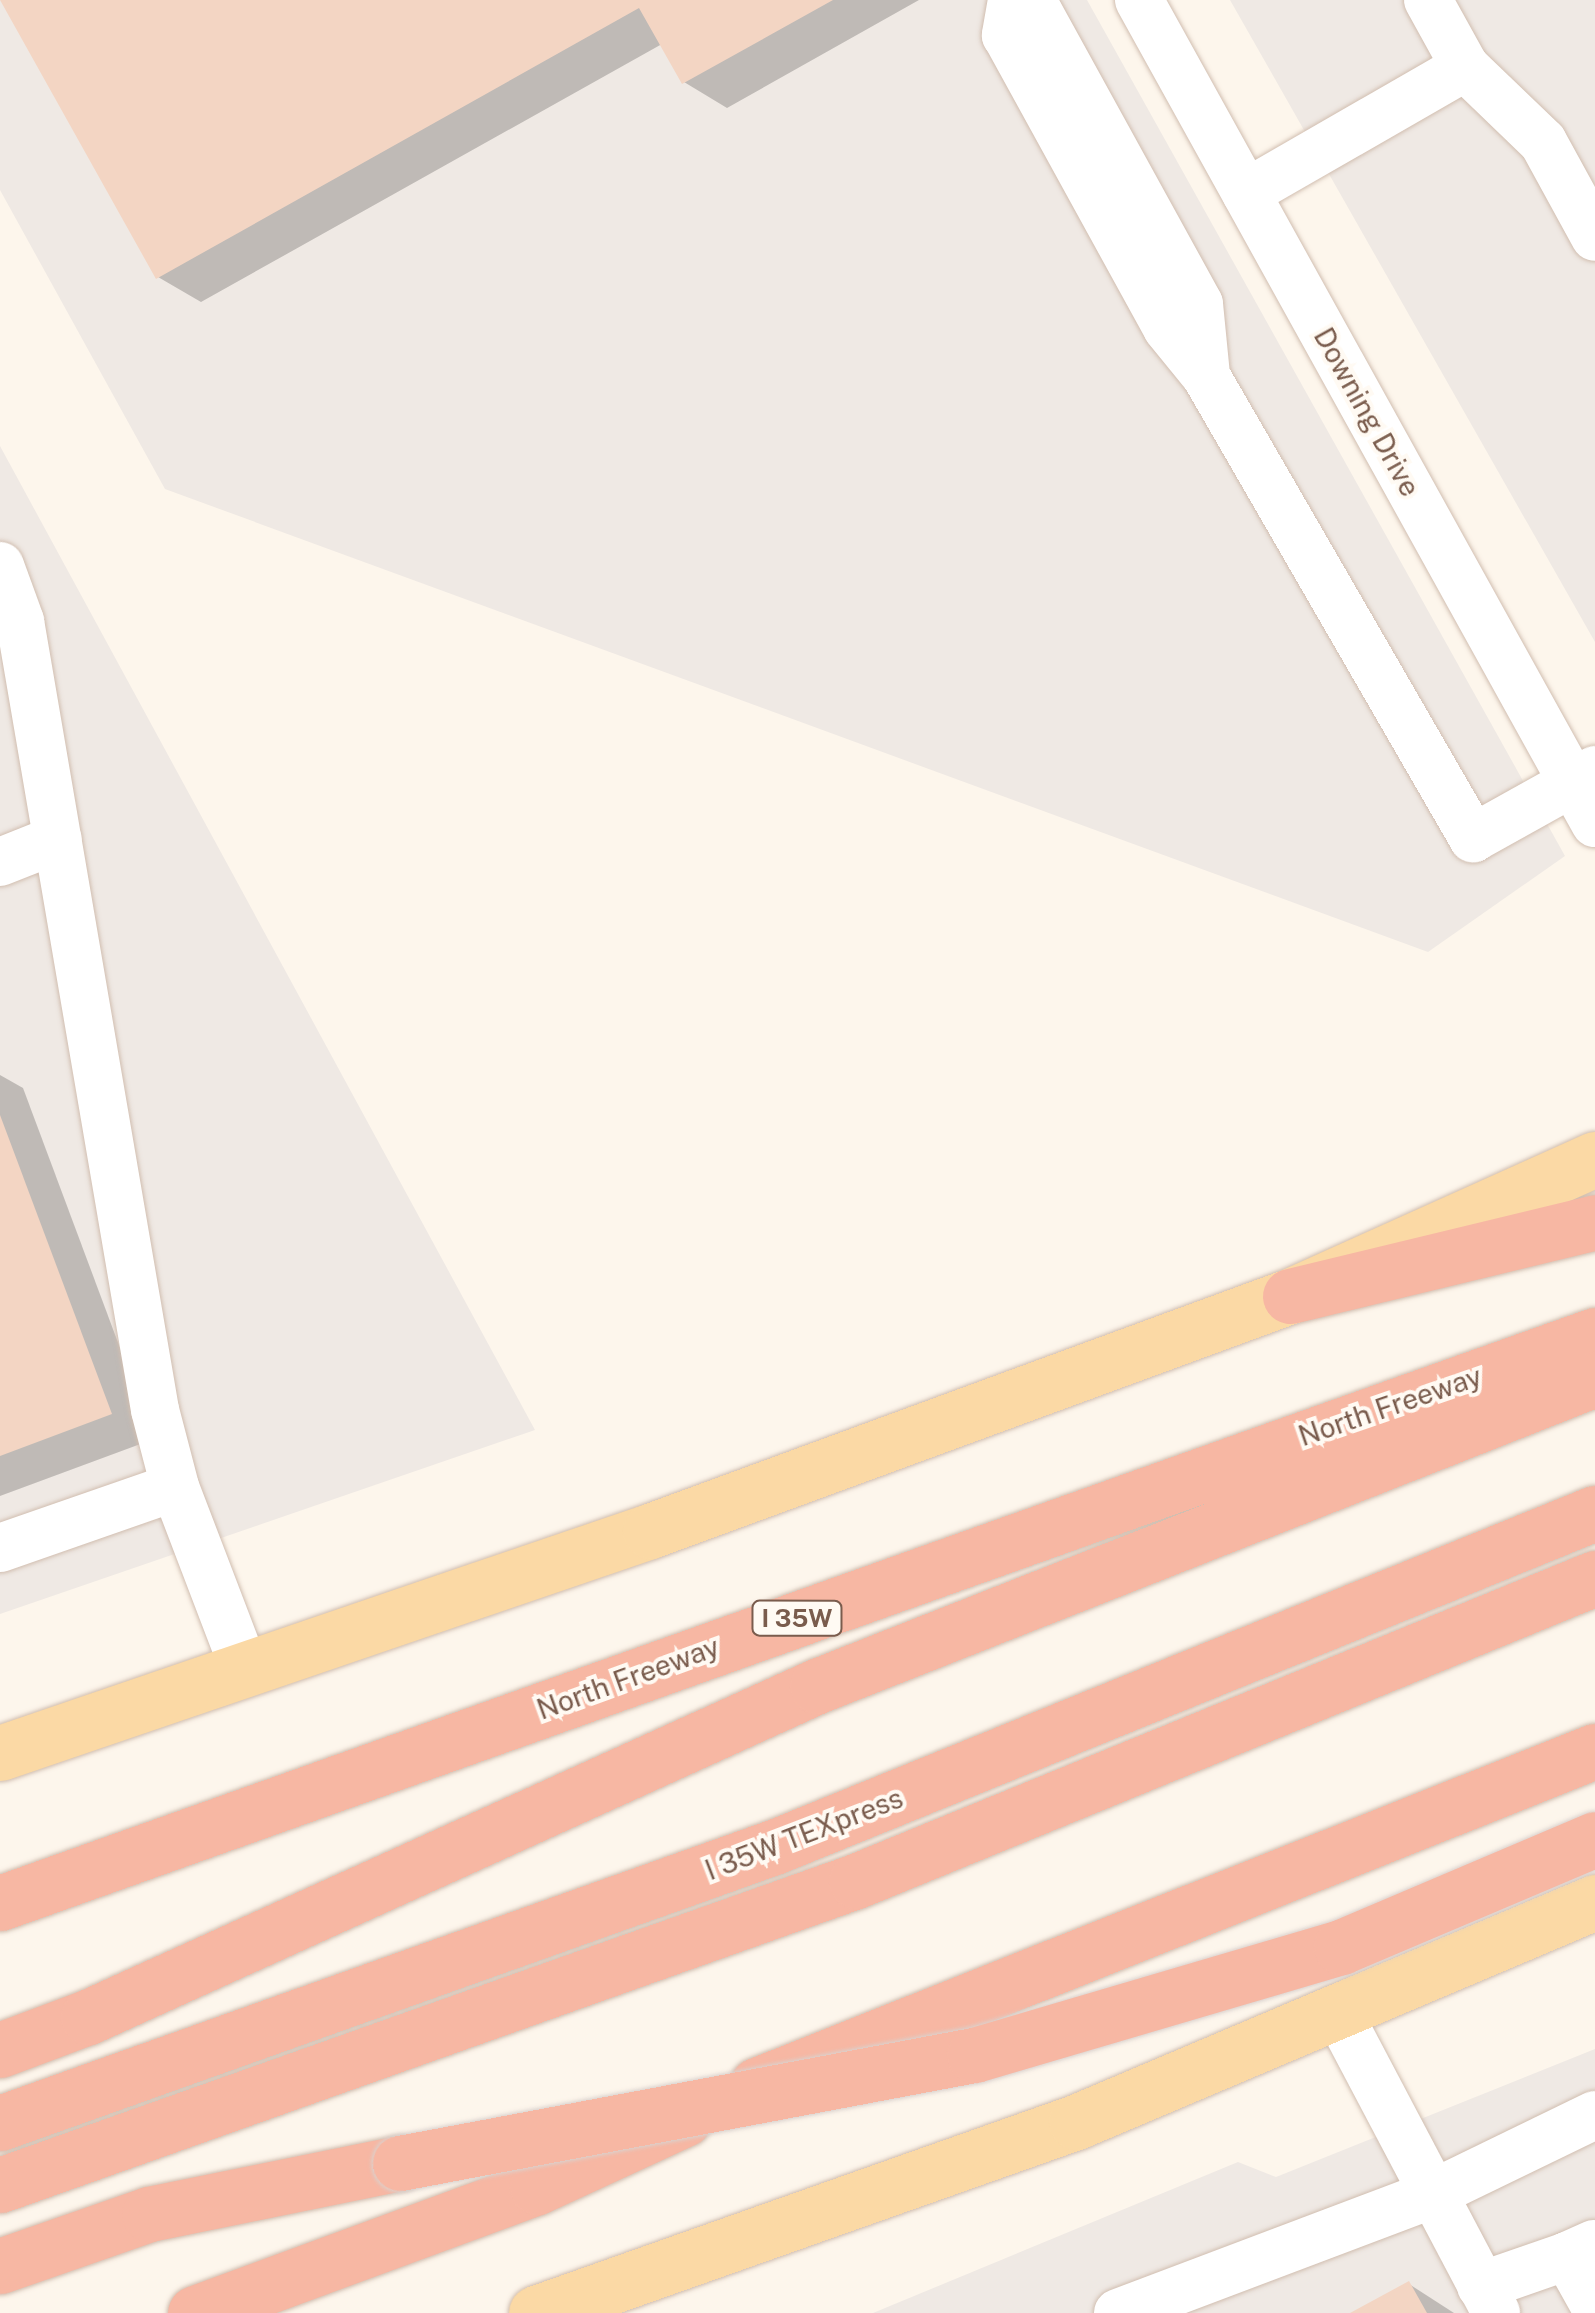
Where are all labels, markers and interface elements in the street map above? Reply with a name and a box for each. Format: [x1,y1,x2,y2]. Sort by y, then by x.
street label: Downing Drive [1307,322,1427,502]
street label: North Freeway [1294,1359,1486,1453]
road number: I 35W [750,1598,844,1638]
street label: North Freeway [532,1629,724,1727]
street label: I 35W TEXpress [700,1781,908,1887]

